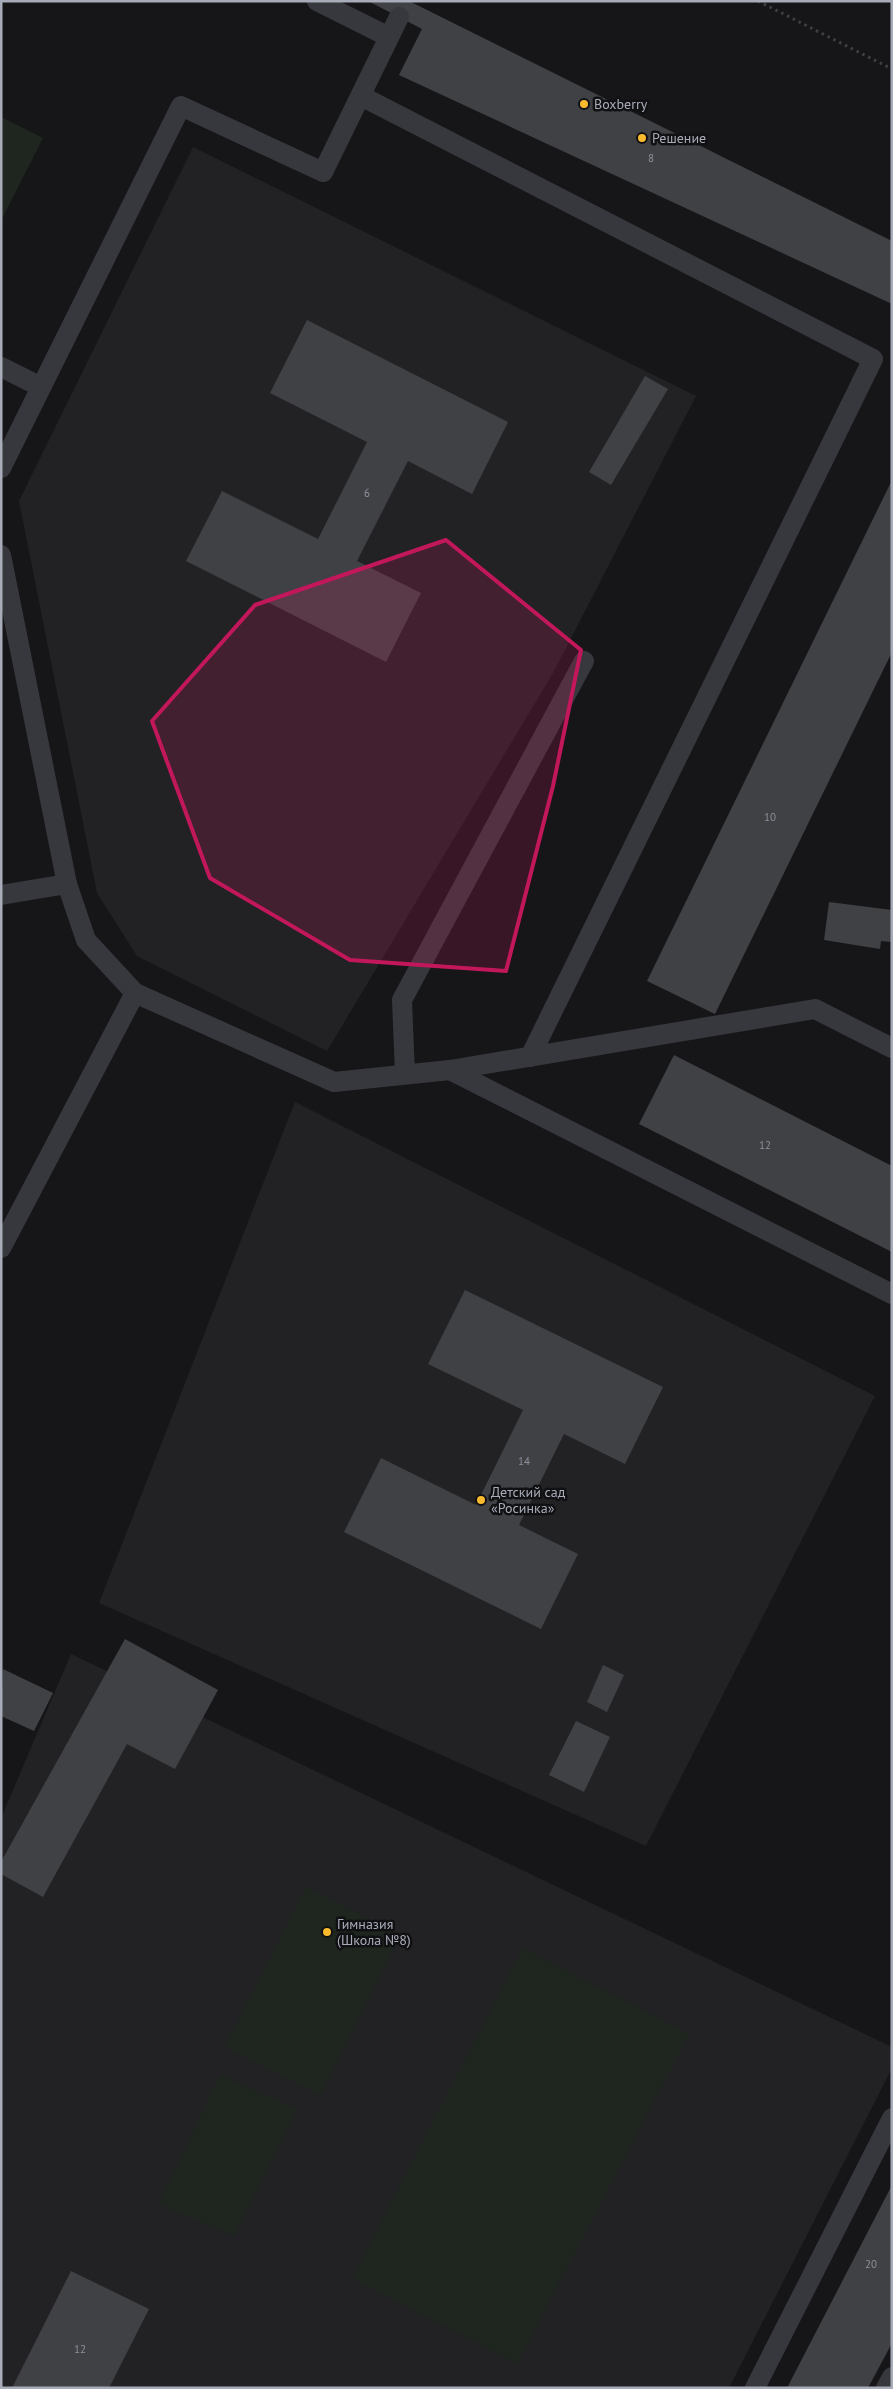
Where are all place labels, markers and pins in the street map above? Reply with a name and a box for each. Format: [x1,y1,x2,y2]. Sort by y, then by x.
place label: Boxberry [594,95,648,113]
marker: Boxberry [578,98,590,110]
place label: Решение [652,129,706,147]
marker: Решение [636,132,648,144]
place label: Детский сад «Росинка» [491,1483,566,1517]
marker: Детский сад «Росинка» [475,1494,487,1506]
place label: Гимназия (Школа №8) [337,1915,411,1949]
marker: Гимназия (Школа №8) [321,1926,333,1938]

